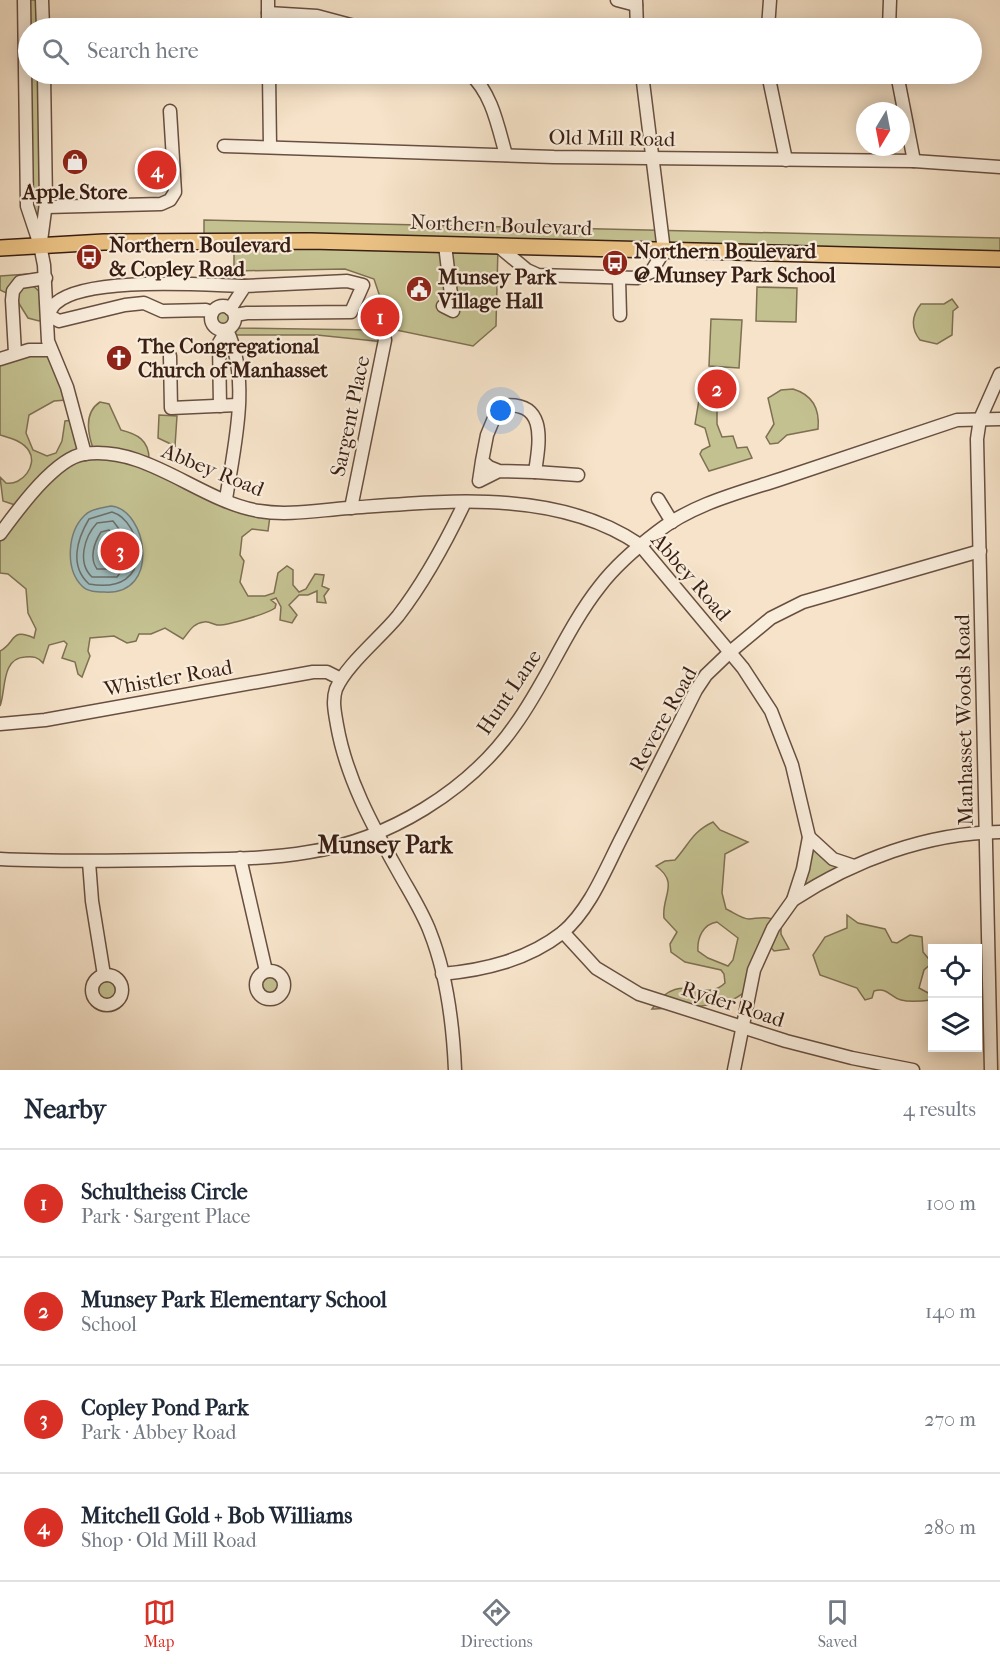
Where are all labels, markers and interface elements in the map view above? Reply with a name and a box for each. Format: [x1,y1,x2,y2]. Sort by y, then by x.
search box [18,18,982,84]
icon: search [39,35,72,68]
text: Search here [87,38,199,64]
north arrow [856,102,910,156]
street label: Old Mill Road [549,125,676,151]
shop icon: Apple Store [60,147,90,177]
pin: 4 [138,148,176,192]
place label: Apple Store [21,180,128,204]
street label: Northern Boulevard [410,210,593,240]
place label: Northern Boulevard & Copley Road [109,233,292,281]
place label: Northern Boulevard @ Munsey Park School [634,239,836,287]
bus stop icon: Northern Boulevard & Copley Road [74,242,104,272]
bus stop icon: Northern Boulevard @ Munsey Park School [600,248,630,278]
place label: Munsey Park Village Hall [437,265,557,313]
public building icon: Munsey Park Village Hall [404,274,434,304]
pin: 1 [360,294,400,340]
place label: The Congregational Church of Manhasset [137,334,328,382]
church icon: The Congregational Church of Manhasset [104,343,134,373]
street label: Sargent Place [325,353,375,479]
pin: 2 [698,366,736,412]
your location [486,396,515,425]
street label: Abbey Road [157,438,268,502]
pin: 3 [100,528,140,574]
street label: Abbey Road [646,528,736,626]
street label: Manhasset Woods Road [950,614,978,826]
street label: Hunt Lane [472,645,546,739]
street label: Whistler Road [101,655,235,701]
street label: Revere Road [624,662,702,776]
district label: Munsey Park [317,831,453,859]
map controls [928,944,982,1052]
button: locate [928,944,982,998]
street label: Ryder Road [678,976,788,1032]
button: layers [928,998,982,1052]
text: Nearby [24,1094,106,1125]
text: 4 results [903,1098,976,1121]
text: Schultheiss Circle [81,1179,248,1205]
text: 1 [40,1192,47,1215]
text: 100 m [926,1192,976,1215]
text: Park · Sargent Place [81,1205,250,1228]
text: Munsey Park Elementary School [81,1287,387,1313]
text: 2 [38,1300,49,1323]
text: 140 m [925,1300,976,1323]
text: School [81,1313,137,1336]
text: Copley Pond Park [81,1395,249,1421]
text: 3 [39,1408,48,1431]
text: 270 m [924,1408,976,1431]
text: Park · Abbey Road [81,1421,236,1444]
text: Mitchell Gold + Bob Williams [81,1503,352,1529]
text: 4 [38,1516,49,1539]
text: 280 m [924,1516,976,1539]
text: Shop · Old Mill Road [81,1529,257,1552]
tab: Map [143,1596,176,1651]
tab: Directions [461,1596,533,1651]
tab: Saved [818,1596,857,1651]

